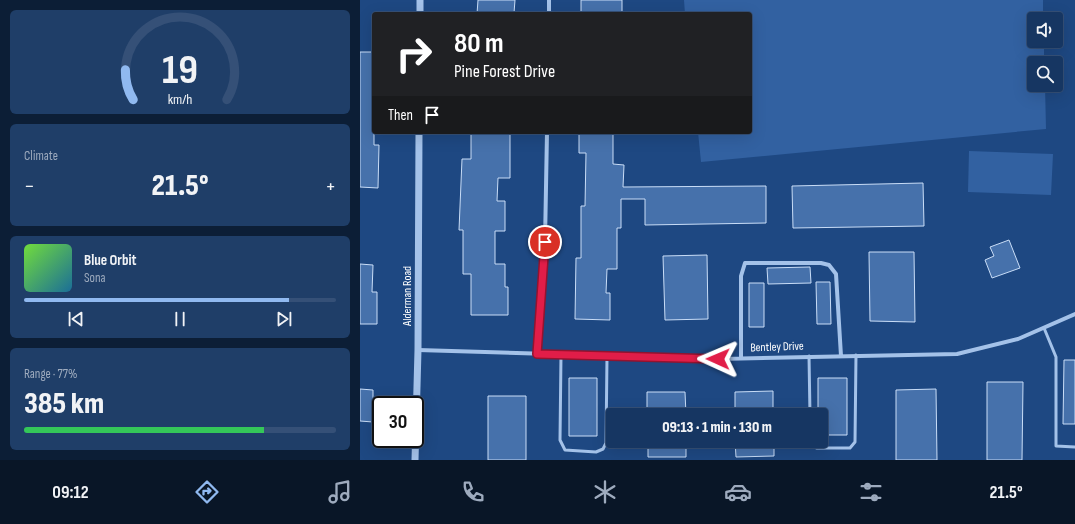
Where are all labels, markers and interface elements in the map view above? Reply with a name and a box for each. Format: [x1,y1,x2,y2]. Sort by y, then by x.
map controls [1027,12,1063,92]
button: sound [1027,12,1063,48]
text: 80 m [454,27,503,60]
icon: right [388,28,440,80]
text: 19 [162,46,198,95]
button: search [1027,56,1063,92]
text: Pine Forest Drive [454,61,555,82]
text: km/h [168,91,192,108]
icon: arrive [421,104,443,126]
text: Then [388,106,413,125]
text: Climate [24,148,58,164]
text: 21.5° [151,168,209,204]
text: − [24,173,35,200]
text: + [325,173,336,200]
pin [528,225,562,259]
icon: arrive [534,231,556,253]
text: Blue Orbit [84,251,136,270]
street label: Alderman Road [400,266,415,327]
text: Sona [84,270,106,286]
icon: previous [65,308,87,330]
icon: pause [169,308,191,330]
icon: next [273,308,295,330]
position arrow [697,338,739,380]
street label: Bentley Drive [750,339,804,355]
text: Range · 77% [24,366,77,382]
text: 385 km [24,386,104,422]
speed limit sign: 30 [372,396,424,448]
text: 09:13 · 1 min · 130 m [662,418,772,437]
icon: directions [193,478,221,506]
icon: music [326,478,354,506]
icon: phone [459,478,487,506]
icon: climate [591,478,619,506]
icon: car [724,478,752,506]
icon: filters [857,478,885,506]
text: 09:12 [52,482,89,503]
text: 21.5° [990,482,1023,503]

